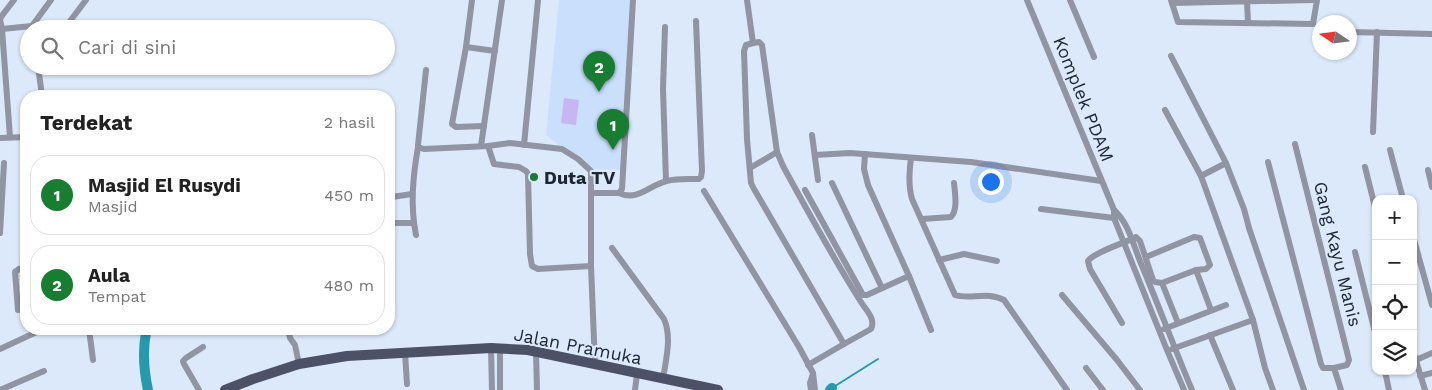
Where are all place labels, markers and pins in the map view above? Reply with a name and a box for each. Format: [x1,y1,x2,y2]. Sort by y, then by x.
pin: 2 [583,51,615,92]
pin: 1 [597,109,629,150]
place label: Duta TV [544,167,616,188]
marker: Duta TV [528,171,540,183]

